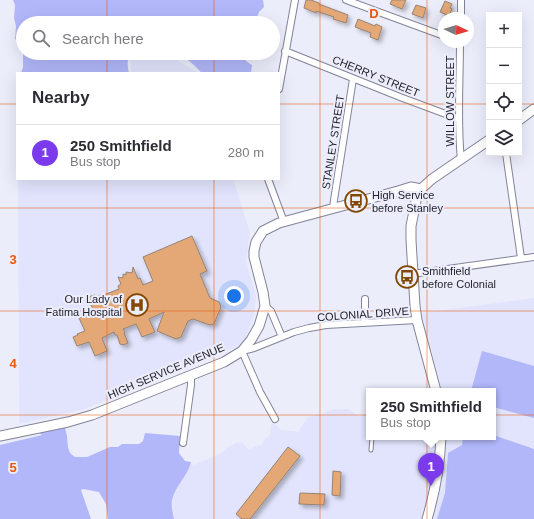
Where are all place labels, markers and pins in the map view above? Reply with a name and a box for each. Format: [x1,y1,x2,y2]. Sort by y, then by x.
bus stop icon: High Service before Stanley [343,188,369,214]
place label: High Service before Stanley [372,189,443,214]
bus stop icon: Smithfield before Colonial [394,264,420,290]
place label: Smithfield before Colonial [422,265,496,290]
hospital icon: Our Lady of Fatima Hospital [124,292,150,318]
place label: Our Lady of Fatima Hospital [46,293,123,318]
pin: 1 [418,453,444,486]

